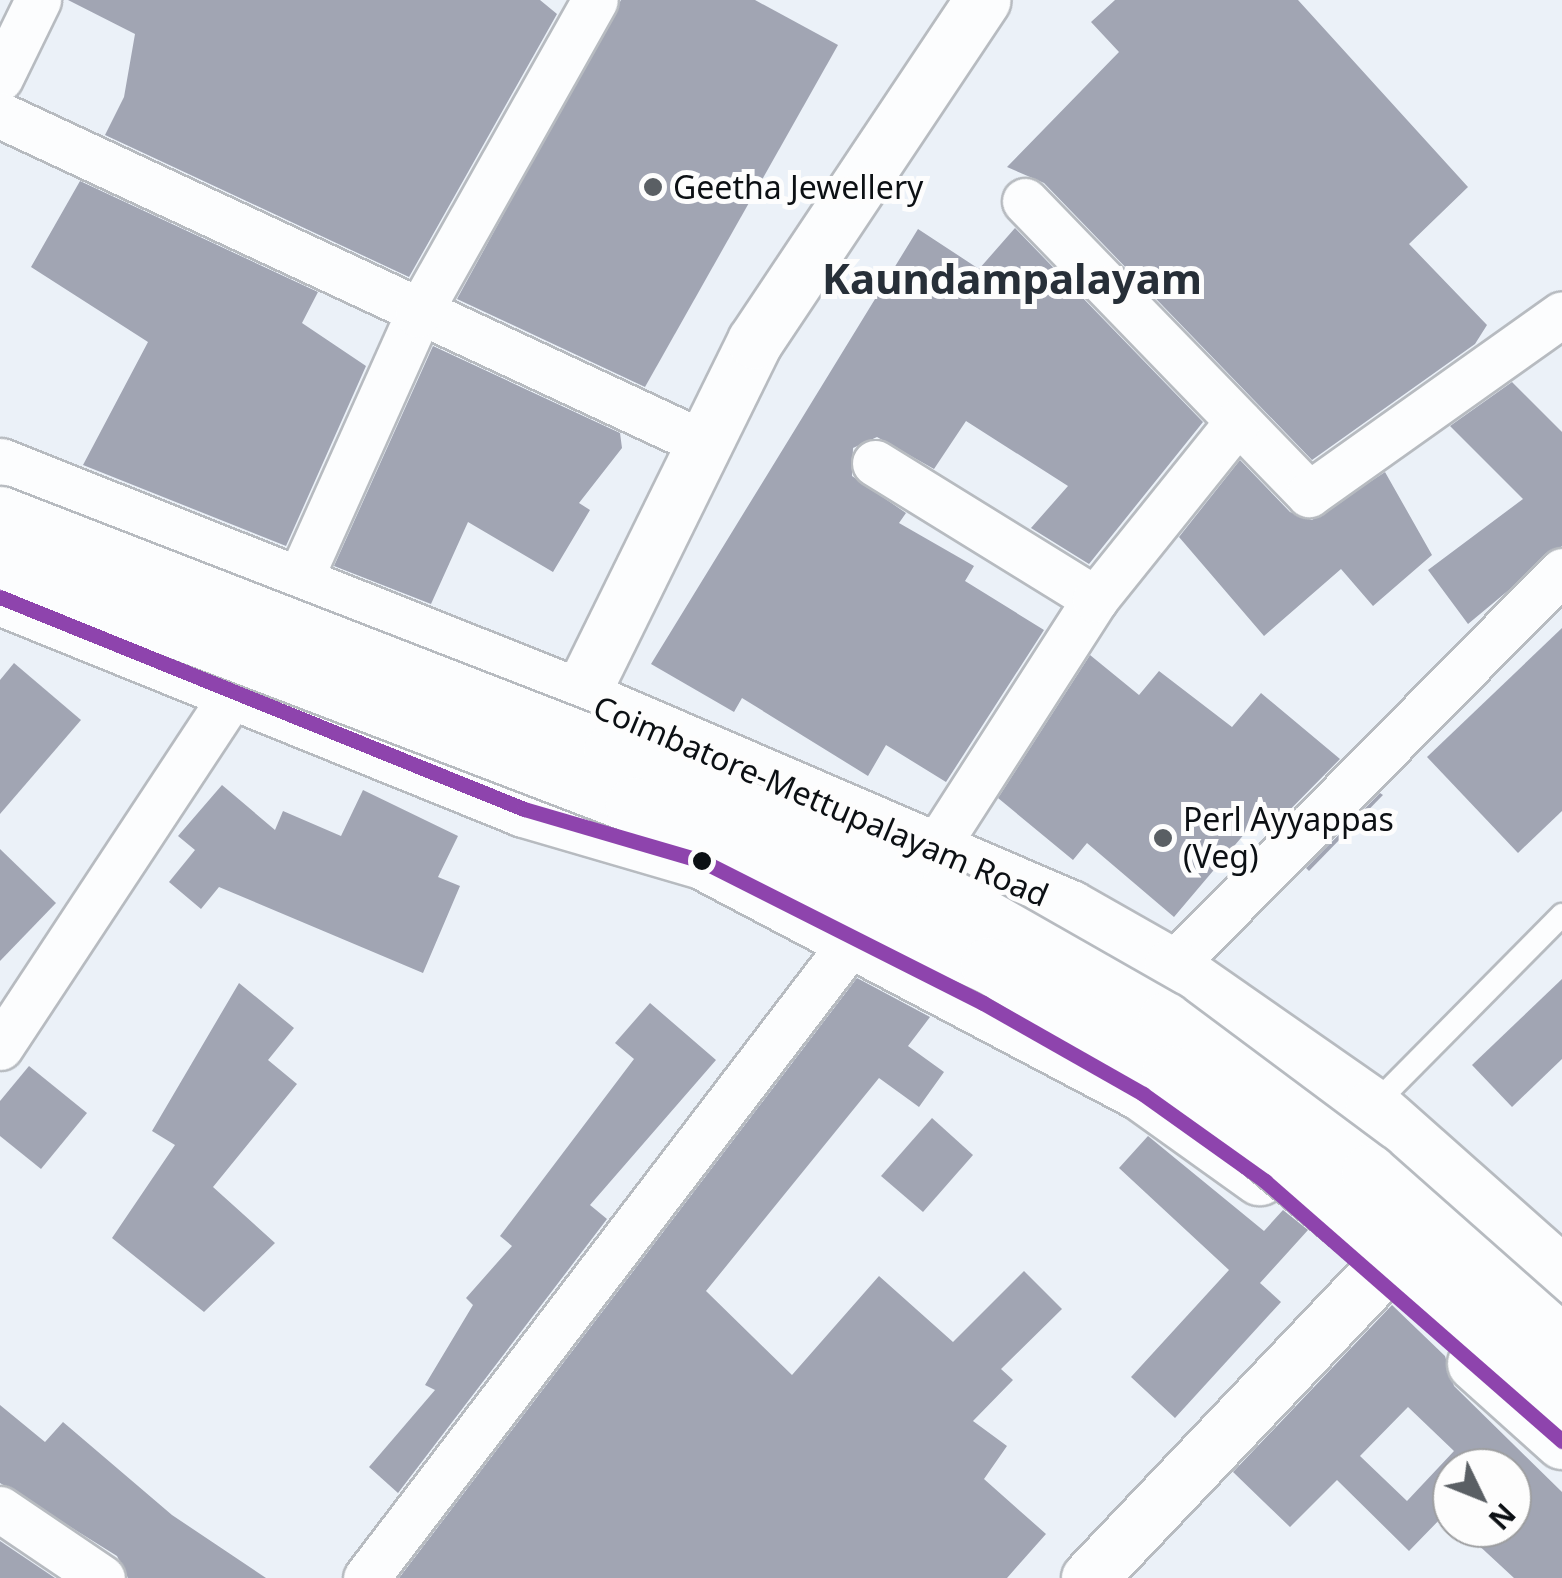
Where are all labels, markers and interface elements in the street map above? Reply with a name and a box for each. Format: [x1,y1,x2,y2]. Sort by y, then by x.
place label: Geetha Jewellery [673,168,923,206]
marker: Geetha Jewellery [642,176,664,198]
district label: Kaundampalayam [822,253,1202,303]
street label: Coimbatore-Mettupalayam Road [588,688,1054,914]
place label: Perl Ayyappas (Veg) [1183,801,1394,876]
marker: Perl Ayyappas (Veg) [1152,827,1174,849]
unlabelled marker [692,851,712,871]
north arrow [1432,1448,1532,1548]
text: N [1481,1496,1524,1538]

